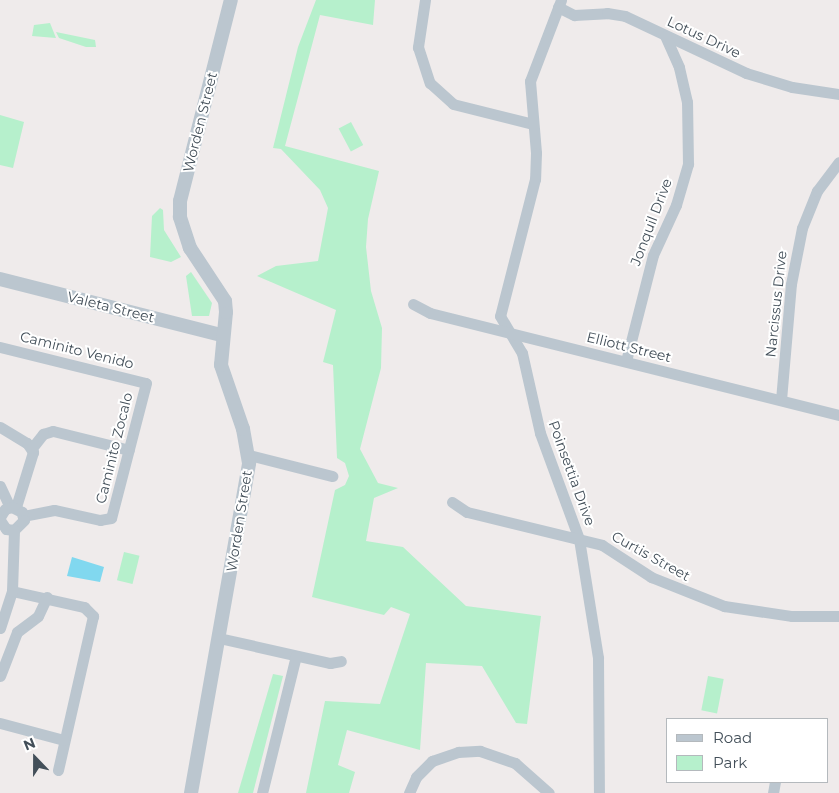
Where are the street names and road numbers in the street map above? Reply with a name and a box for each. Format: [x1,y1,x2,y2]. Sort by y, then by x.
street label: Lotus Drive [665,13,743,61]
street label: Worden Street [179,70,221,174]
street label: Jonquil Drive [627,176,675,268]
street label: Narcissus Drive [762,250,790,358]
street label: Valeta Street [66,288,156,326]
street label: Caminito Venido [18,328,136,372]
street label: Elliott Street [585,328,673,366]
street label: Caminito Zocalo [92,391,136,505]
street label: Poinsettia Drive [545,418,599,528]
street label: Worden Street [223,469,255,573]
street label: Curtis Street [609,528,693,584]

